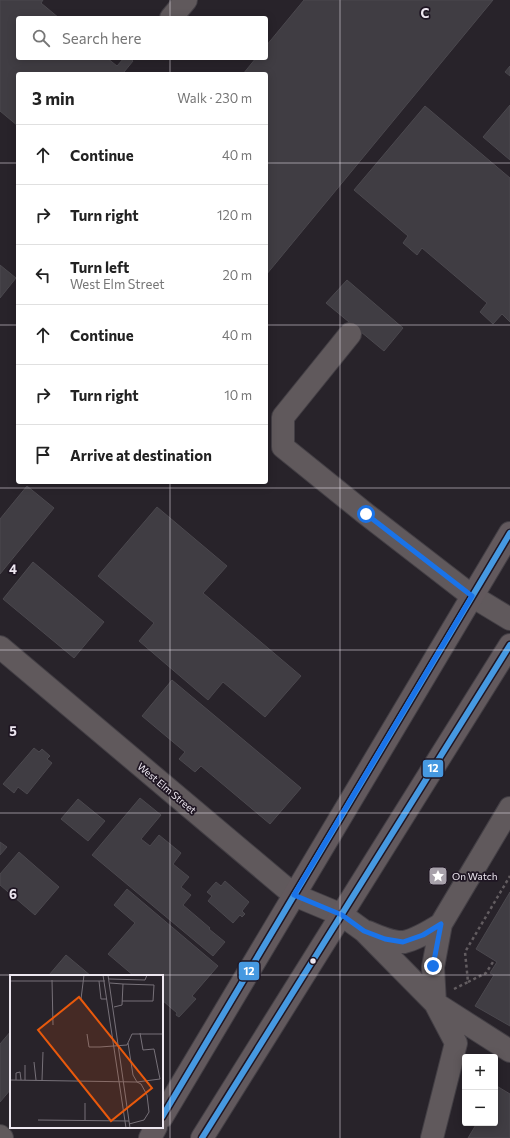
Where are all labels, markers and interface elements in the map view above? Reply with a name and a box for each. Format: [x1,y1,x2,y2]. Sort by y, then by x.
text: C [421,5,430,21]
search box [16,16,268,60]
icon: search [30,27,52,49]
text: Search here [62,29,141,47]
text: 3 min [32,88,75,109]
text: Walk · 230 m [177,90,252,106]
icon: ahead [32,144,54,166]
text: Continue [70,146,134,164]
text: 40 m [222,147,252,163]
icon: right [32,204,54,226]
text: Turn right [70,206,139,224]
text: 120 m [217,207,252,223]
text: Turn left [70,258,129,276]
icon: left [32,264,54,286]
text: 20 m [223,267,252,283]
text: West Elm Street [70,276,165,292]
icon: ahead [32,324,54,346]
text: Continue [70,326,134,344]
text: 40 m [222,327,252,343]
icon: right [32,384,54,406]
text: Turn right [70,386,139,404]
text: 10 m [224,387,252,403]
icon: arrive [32,444,54,466]
text: Arrive at destination [70,446,212,464]
route start [357,505,375,523]
text: 4 [9,561,17,577]
text: 5 [9,723,17,739]
line badge: 12 [422,759,444,778]
street label: West Elm Street [135,760,199,816]
text: 12 [427,761,439,774]
place icon: On Watch [427,865,449,887]
place label: On Watch [452,870,497,882]
text: 6 [9,886,17,902]
unlabelled marker [308,956,318,966]
route end [424,957,442,975]
line badge: 12 [238,961,260,981]
text: 12 [243,964,255,977]
inset map [10,975,163,1128]
map controls [462,1054,498,1126]
button: + [462,1054,498,1090]
button: − [462,1090,498,1126]

